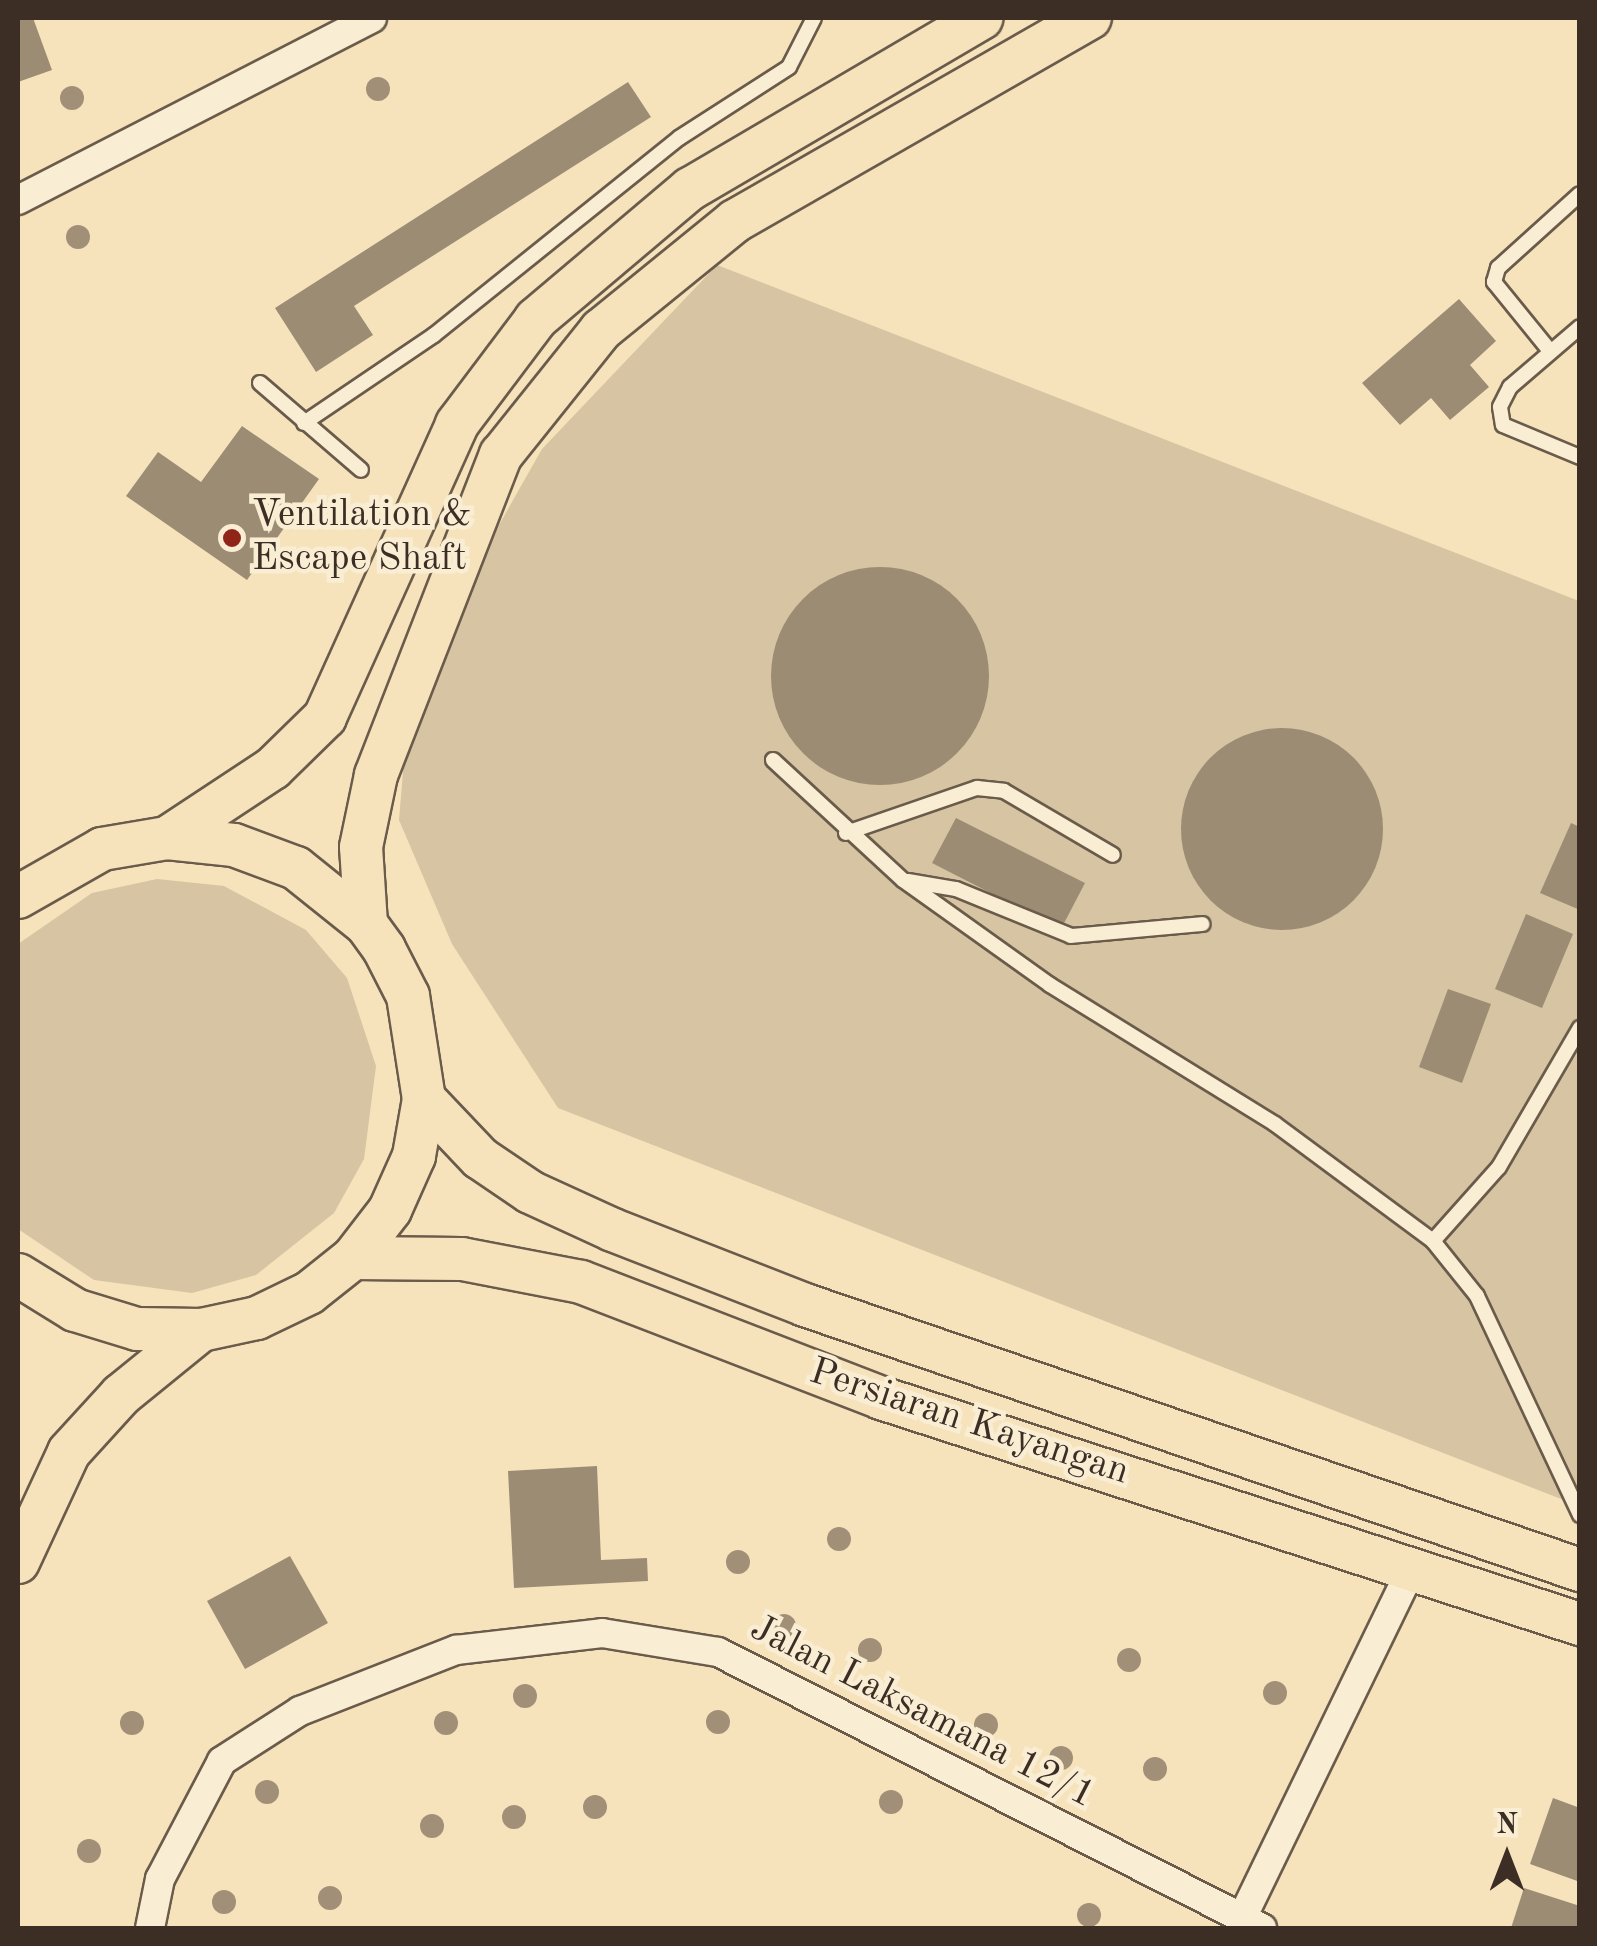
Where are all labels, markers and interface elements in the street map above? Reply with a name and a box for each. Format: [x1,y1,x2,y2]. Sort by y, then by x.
place label: Ventilation & Escape Shaft [252,493,472,582]
marker: Ventilation & Escape Shaft [221,527,243,549]
street label: Persiaran Kayangan [804,1350,1134,1496]
street label: Jalan Laksamana 12/1 [742,1606,1102,1820]
north arrow [1457,1806,1557,1906]
text: N [1496,1812,1518,1840]

